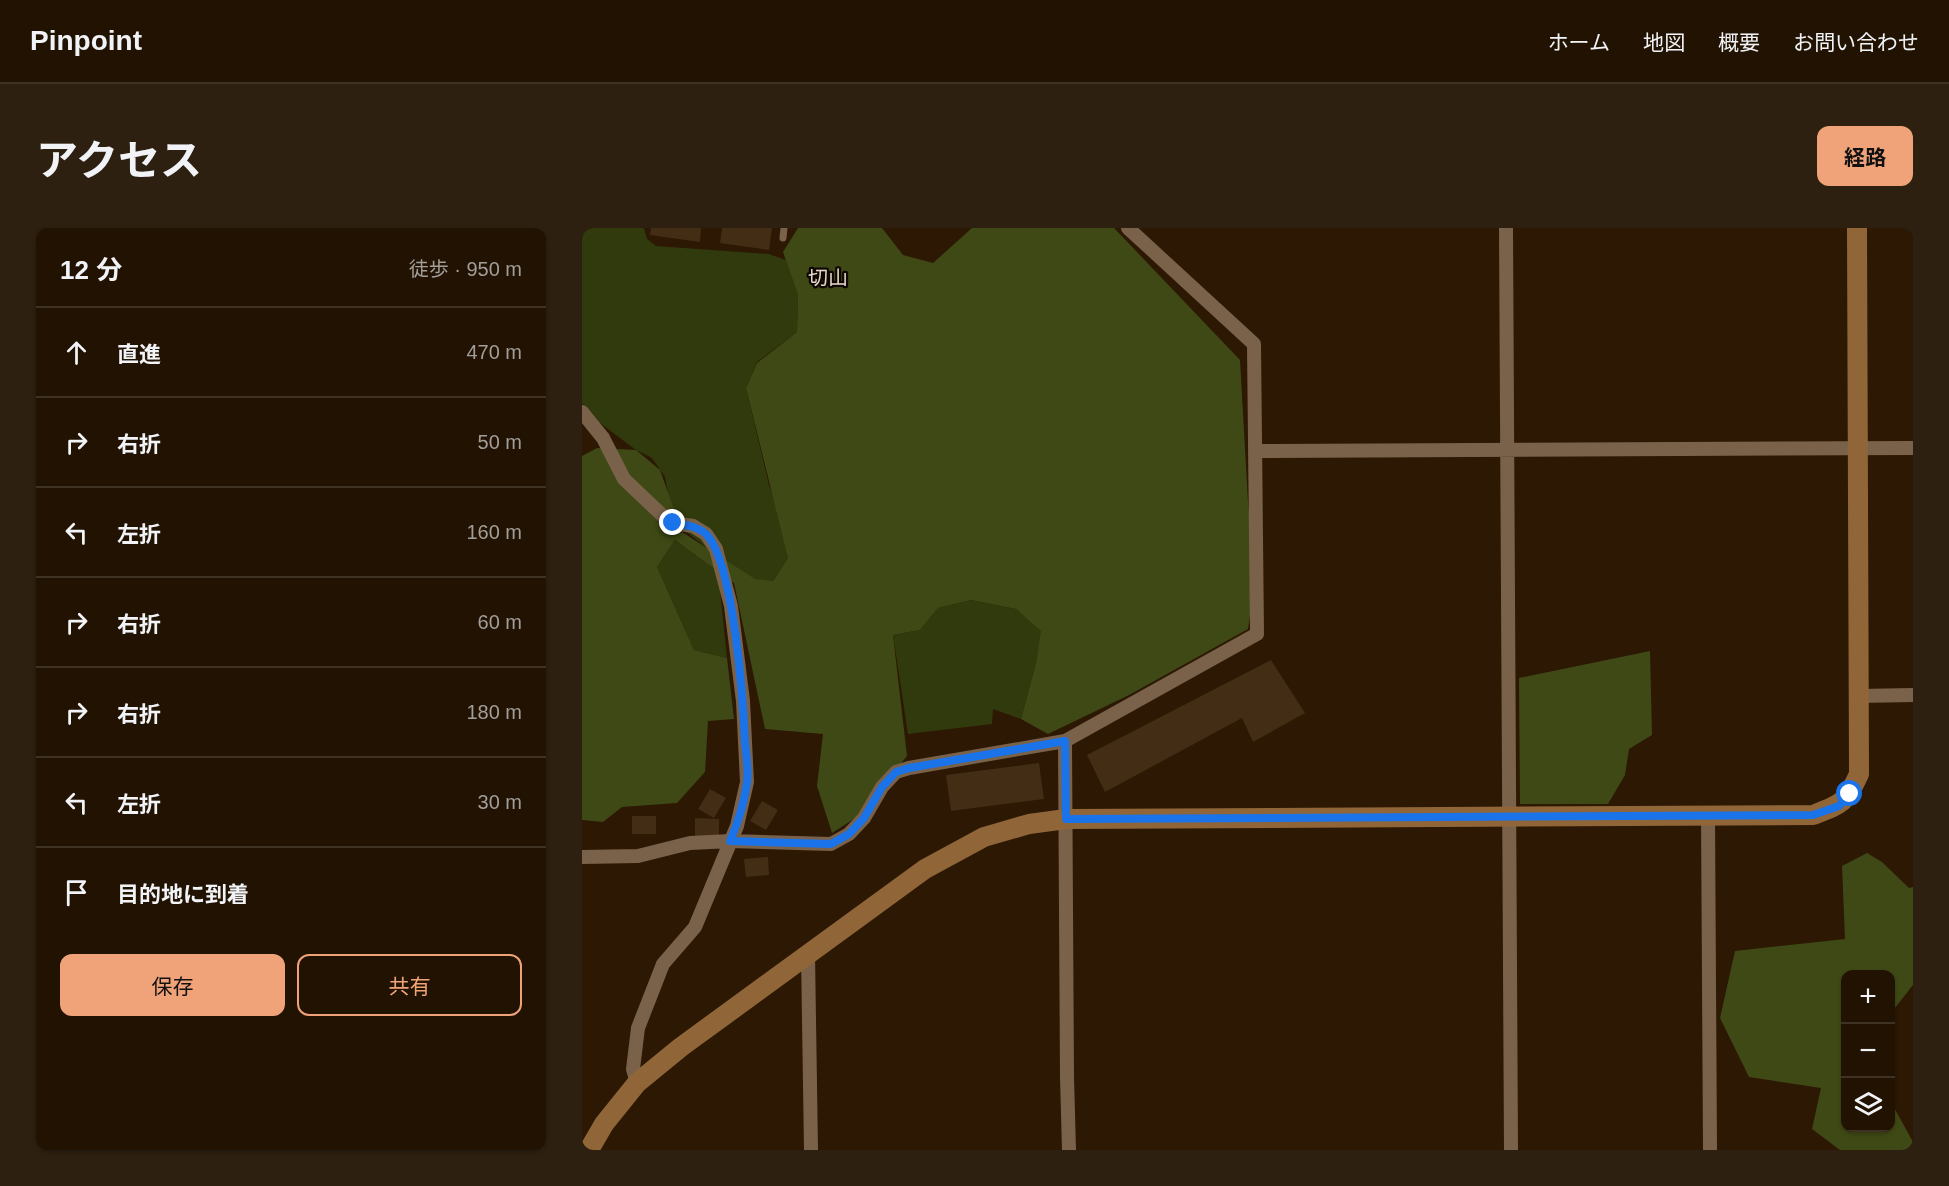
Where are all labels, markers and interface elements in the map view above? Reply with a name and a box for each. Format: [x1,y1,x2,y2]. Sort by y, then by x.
text: Pinpoint [30,25,142,56]
text: ホーム [1548,31,1610,54]
text: 地図 [1643,31,1685,54]
text: 概要 [1718,31,1760,54]
text: お問い合わせ [1793,31,1919,54]
button: 経路 [1817,126,1913,186]
text: アクセス [36,137,202,184]
text: 12 分 [60,255,122,285]
text: 徒歩 · 950 m [409,258,522,280]
district label: 切山 [808,267,848,289]
icon: ahead [60,336,93,369]
text: 470 m [466,341,522,363]
text: 直進 [117,342,161,367]
icon: right [60,426,93,459]
text: 50 m [478,431,522,453]
text: 右折 [117,432,161,457]
route end [659,509,685,535]
icon: left [60,516,93,549]
text: 160 m [466,521,522,543]
text: 左折 [117,522,161,547]
icon: right [60,606,93,639]
text: 60 m [478,611,522,633]
text: 右折 [117,612,161,637]
icon: right [60,696,93,729]
text: 180 m [466,701,522,723]
text: 右折 [117,702,161,727]
route start [1836,780,1862,806]
icon: left [60,786,93,819]
text: 30 m [478,791,522,813]
text: 左折 [117,792,161,817]
icon: arrive [60,876,93,909]
text: 目的地に到着 [117,882,249,907]
button: 保存 [60,954,285,1016]
button: 共有 [297,954,522,1016]
map controls [1841,970,1895,1132]
button: + [1841,970,1895,1024]
button: − [1841,1024,1895,1078]
button: layers [1841,1078,1895,1132]

